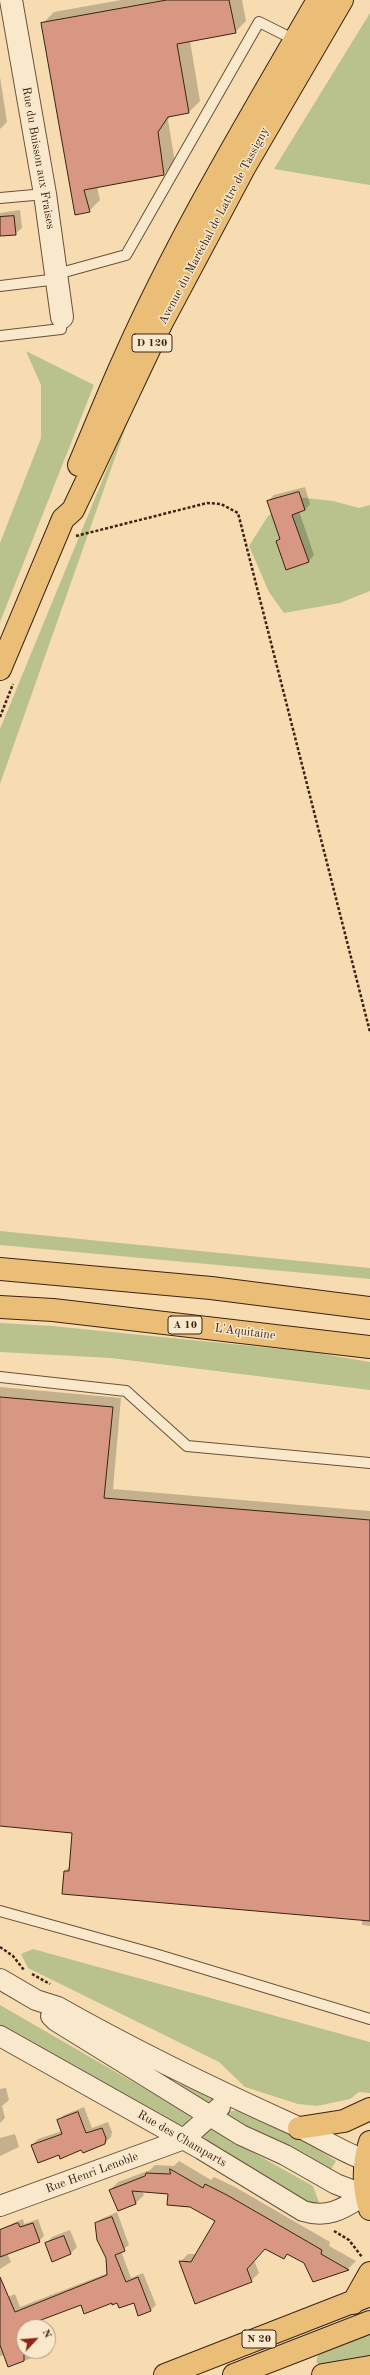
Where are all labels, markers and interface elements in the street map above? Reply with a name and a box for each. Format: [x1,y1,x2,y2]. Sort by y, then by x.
street label: Rue du Buisson aux Fraises [18,86,58,230]
street label: Avenue du Maréchal de Lattre de Tassigny [156,125,272,327]
road number: D 120 [132,334,172,352]
road number: A 10 [168,1316,202,1334]
street label: L'Aquitaine [214,1321,276,1343]
street label: Rue des Champarts [135,2108,229,2170]
street label: Rue Henri Lenoble [44,2150,140,2196]
north arrow [16,2319,56,2359]
text: N [40,2328,53,2340]
road number: N 20 [242,2330,276,2348]

